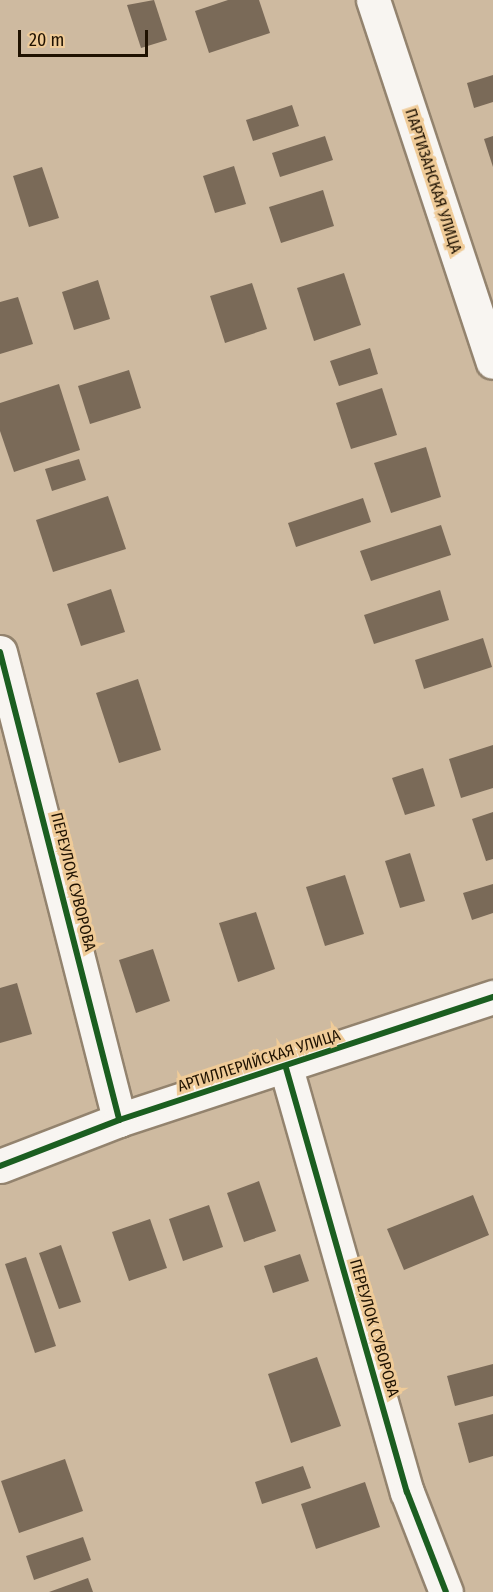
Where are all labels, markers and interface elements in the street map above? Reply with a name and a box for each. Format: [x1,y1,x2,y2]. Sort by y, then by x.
scale bar [21,18,152,56]
text: 20 m [29,29,64,51]
street label: ПАРТИЗАНСКАЯ УЛИЦА [401,106,465,256]
street label: ПЕРЕУЛОК СУВОРОВА [46,811,100,953]
street label: АРТИЛЛЕРИЙСКАЯ УЛИЦА [175,1026,343,1096]
street label: ПЕРЕУЛОК СУВОРОВА [345,1257,403,1399]

